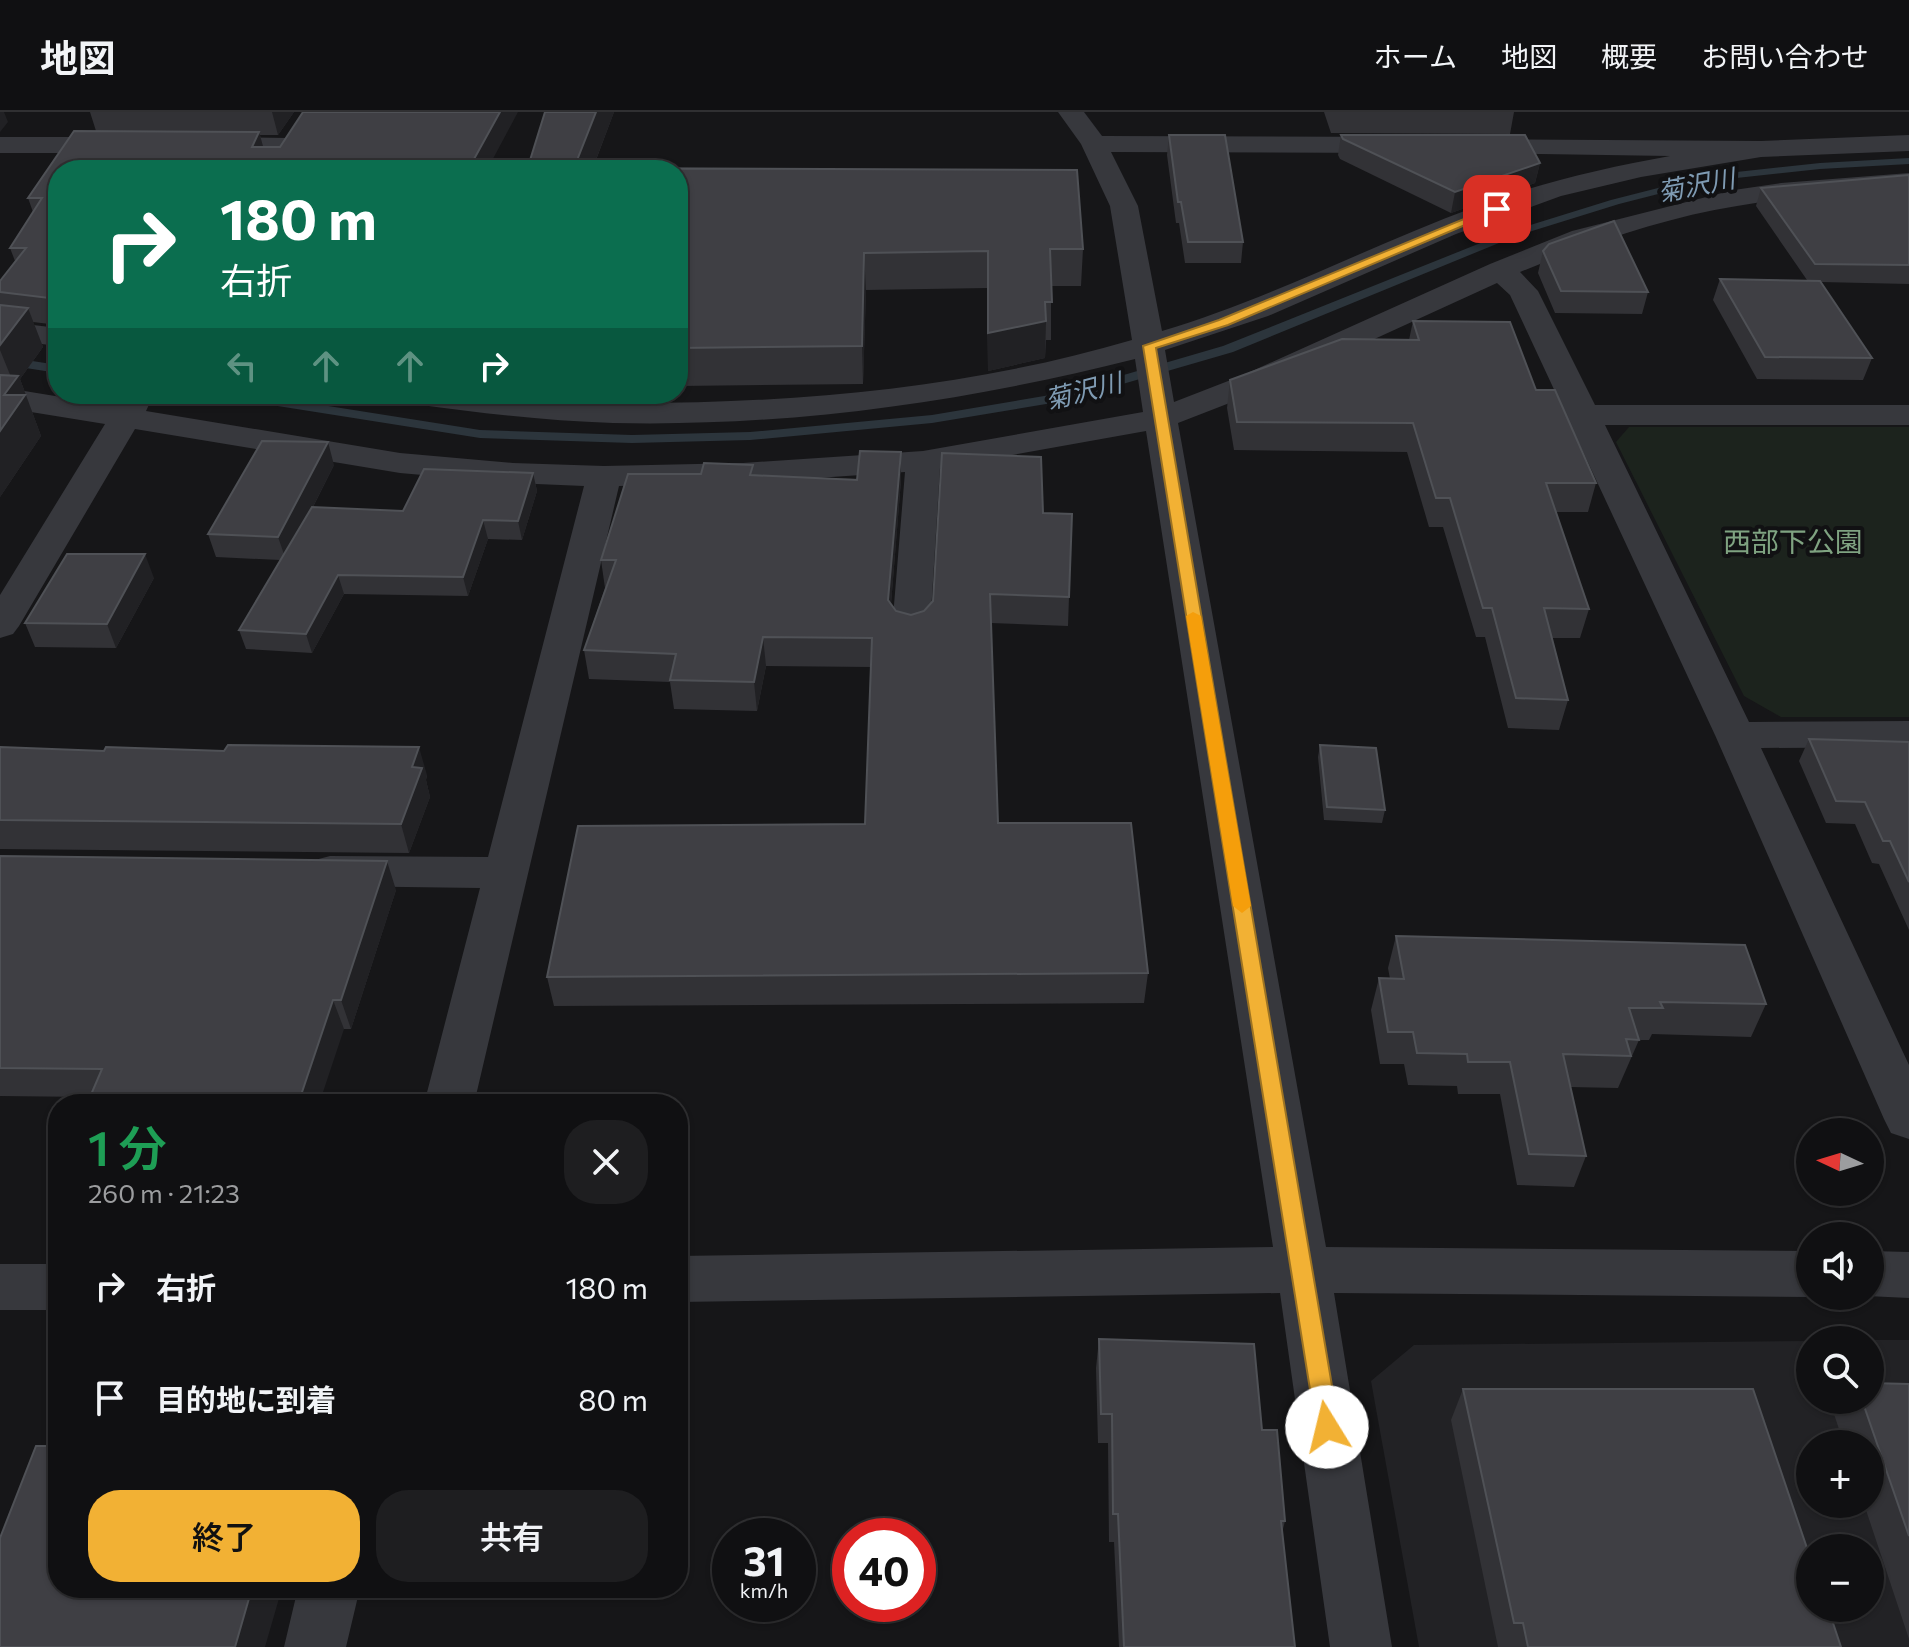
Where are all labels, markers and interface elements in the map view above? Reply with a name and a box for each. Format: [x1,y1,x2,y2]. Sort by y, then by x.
text: 地図 [40,33,116,80]
text: ホーム [1374,39,1457,73]
text: 地図 [1501,39,1557,73]
text: 概要 [1601,39,1657,73]
text: お問い合わせ [1701,39,1869,73]
water label: 菊沢川 [1655,161,1740,207]
pin [1463,175,1531,243]
text: 180 m [220,183,377,252]
icon: arrive [1475,187,1519,231]
icon: right [88,192,192,296]
text: 右折 [220,257,292,301]
icon: left [220,344,264,388]
icon: ahead [304,344,348,388]
icon: ahead [388,344,432,388]
icon: right [472,344,516,388]
water label: 菊沢川 [1041,365,1127,414]
park label: 西部下公園 [1723,524,1863,558]
text: 1 分 [88,1117,167,1176]
north arrow [1796,1118,1884,1206]
map controls [1796,1118,1884,1622]
button: close [564,1120,648,1204]
text: 260 m · 21:23 [88,1177,240,1208]
button: sound [1796,1222,1884,1310]
icon: right [88,1264,132,1308]
text: 右折 [156,1268,216,1305]
text: 180 m [565,1268,648,1305]
button: search [1796,1326,1884,1414]
icon: arrive [88,1376,132,1420]
text: 目的地に到着 [156,1380,336,1417]
text: 80 m [578,1380,648,1417]
position arrow [1285,1385,1369,1469]
button: + [1796,1430,1884,1518]
button: 終了 [88,1490,360,1582]
button: 共有 [376,1490,648,1582]
speed limit sign: 40 [832,1518,936,1622]
button: − [1796,1534,1884,1622]
text: 31 [743,1535,785,1584]
text: km/h [740,1578,788,1602]

